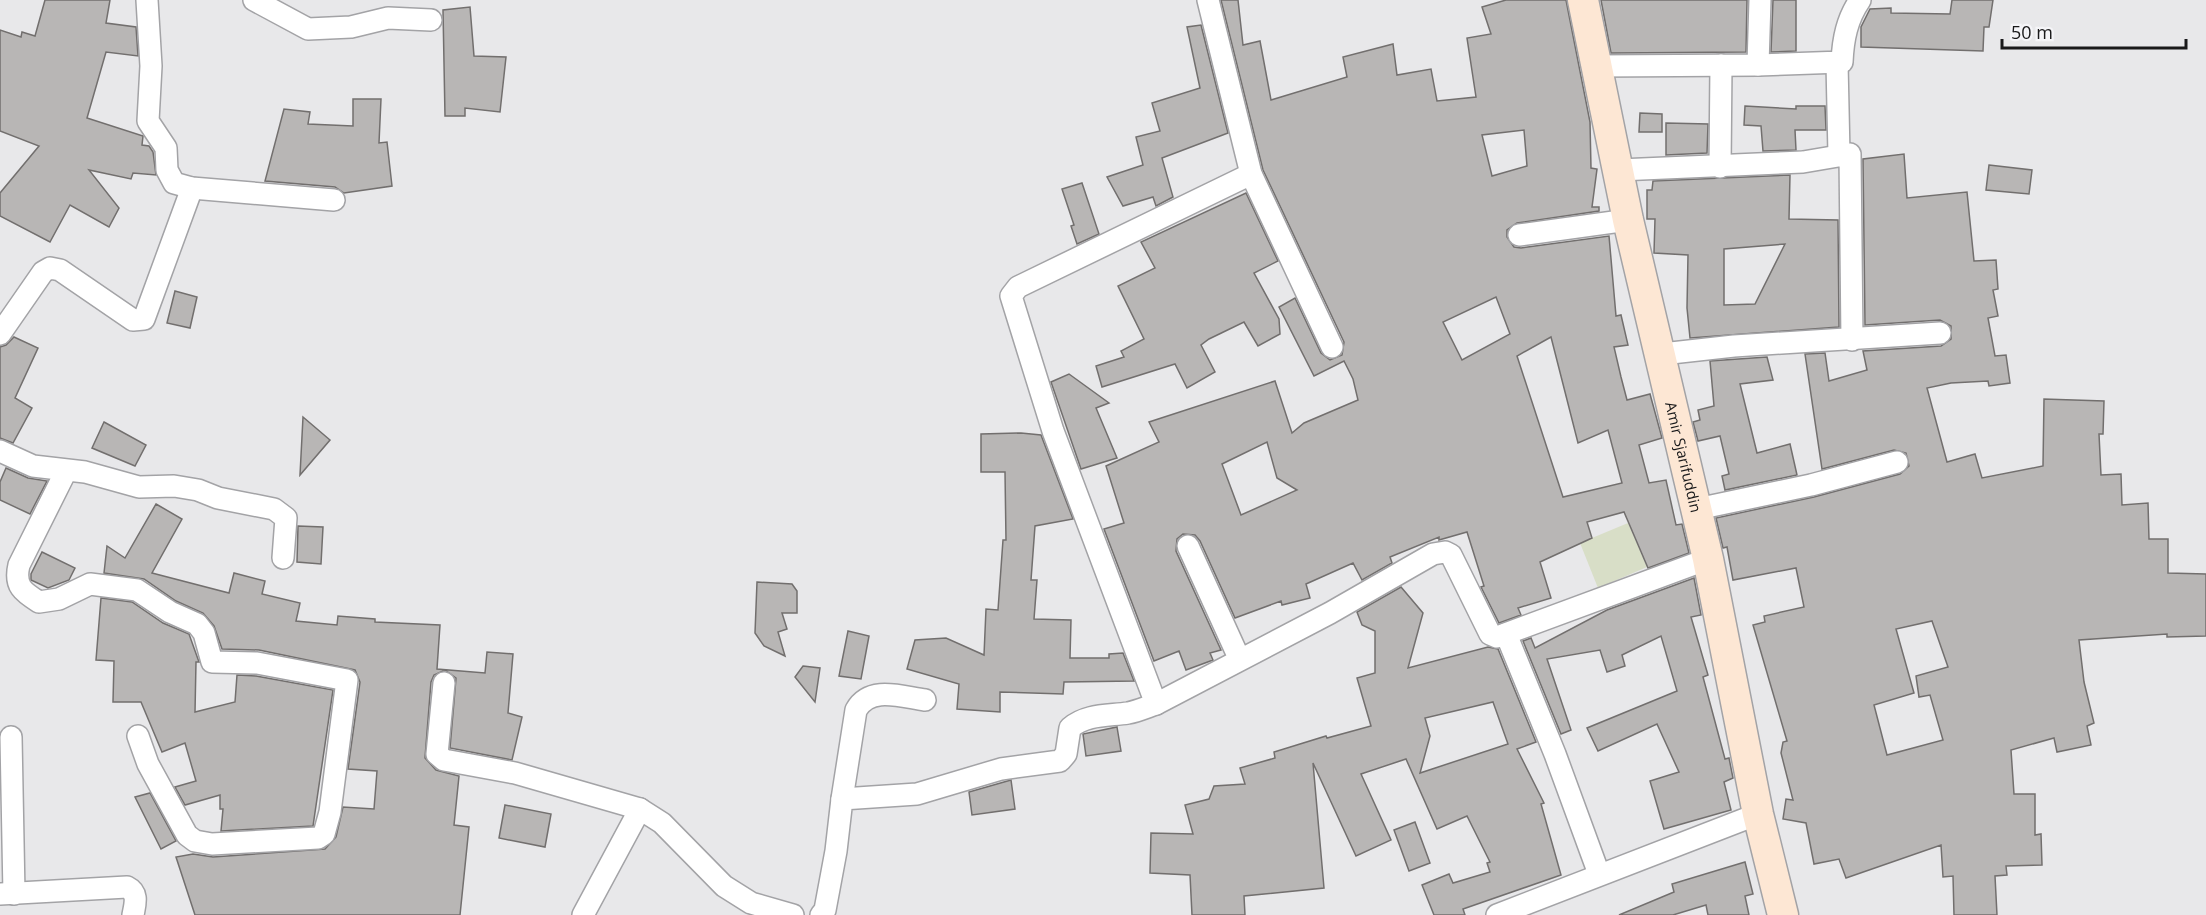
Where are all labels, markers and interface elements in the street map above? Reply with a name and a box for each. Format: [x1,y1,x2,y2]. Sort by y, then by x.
scale bar [2002,12,2186,50]
text: 50 m [2011,20,2053,44]
street label: Amir Sjarifuddin [1661,400,1707,514]

